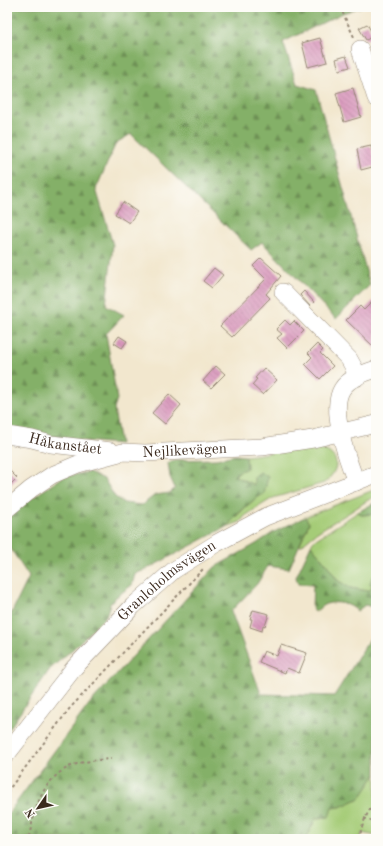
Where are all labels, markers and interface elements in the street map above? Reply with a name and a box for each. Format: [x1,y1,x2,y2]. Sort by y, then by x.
street label: Håkanstået [27,431,103,457]
street label: Nejlikevägen [142,441,227,461]
street label: Granloholmsvägen [115,538,219,624]
north arrow [18,788,58,828]
text: N [24,806,38,819]

